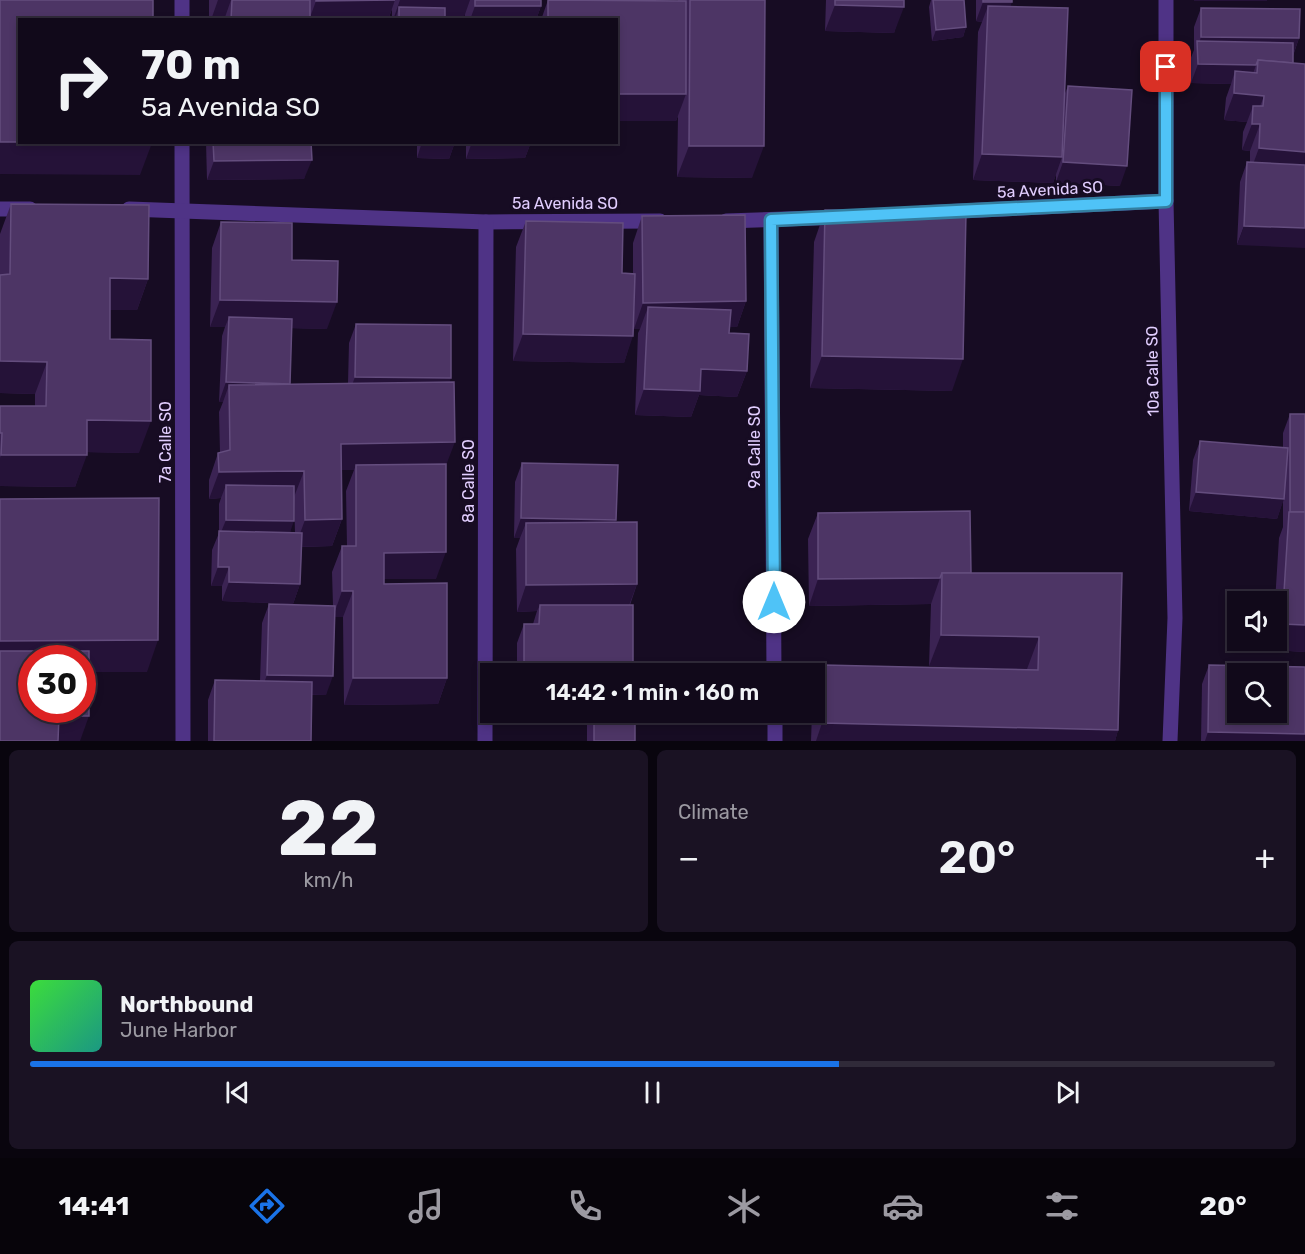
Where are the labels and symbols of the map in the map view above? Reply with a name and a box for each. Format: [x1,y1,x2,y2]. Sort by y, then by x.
pin [1140,41,1191,92]
street label: 5a Avenida SO [996,177,1104,202]
street label: 5a Avenida SO [512,194,618,213]
street label: 10a Calle SO [1142,325,1163,417]
street label: 7a Calle SO [156,401,175,483]
street label: 9a Calle SO [745,405,764,489]
street label: 8a Calle SO [459,439,478,523]
position arrow [742,570,806,634]
speed limit sign: 30 [18,645,96,723]

